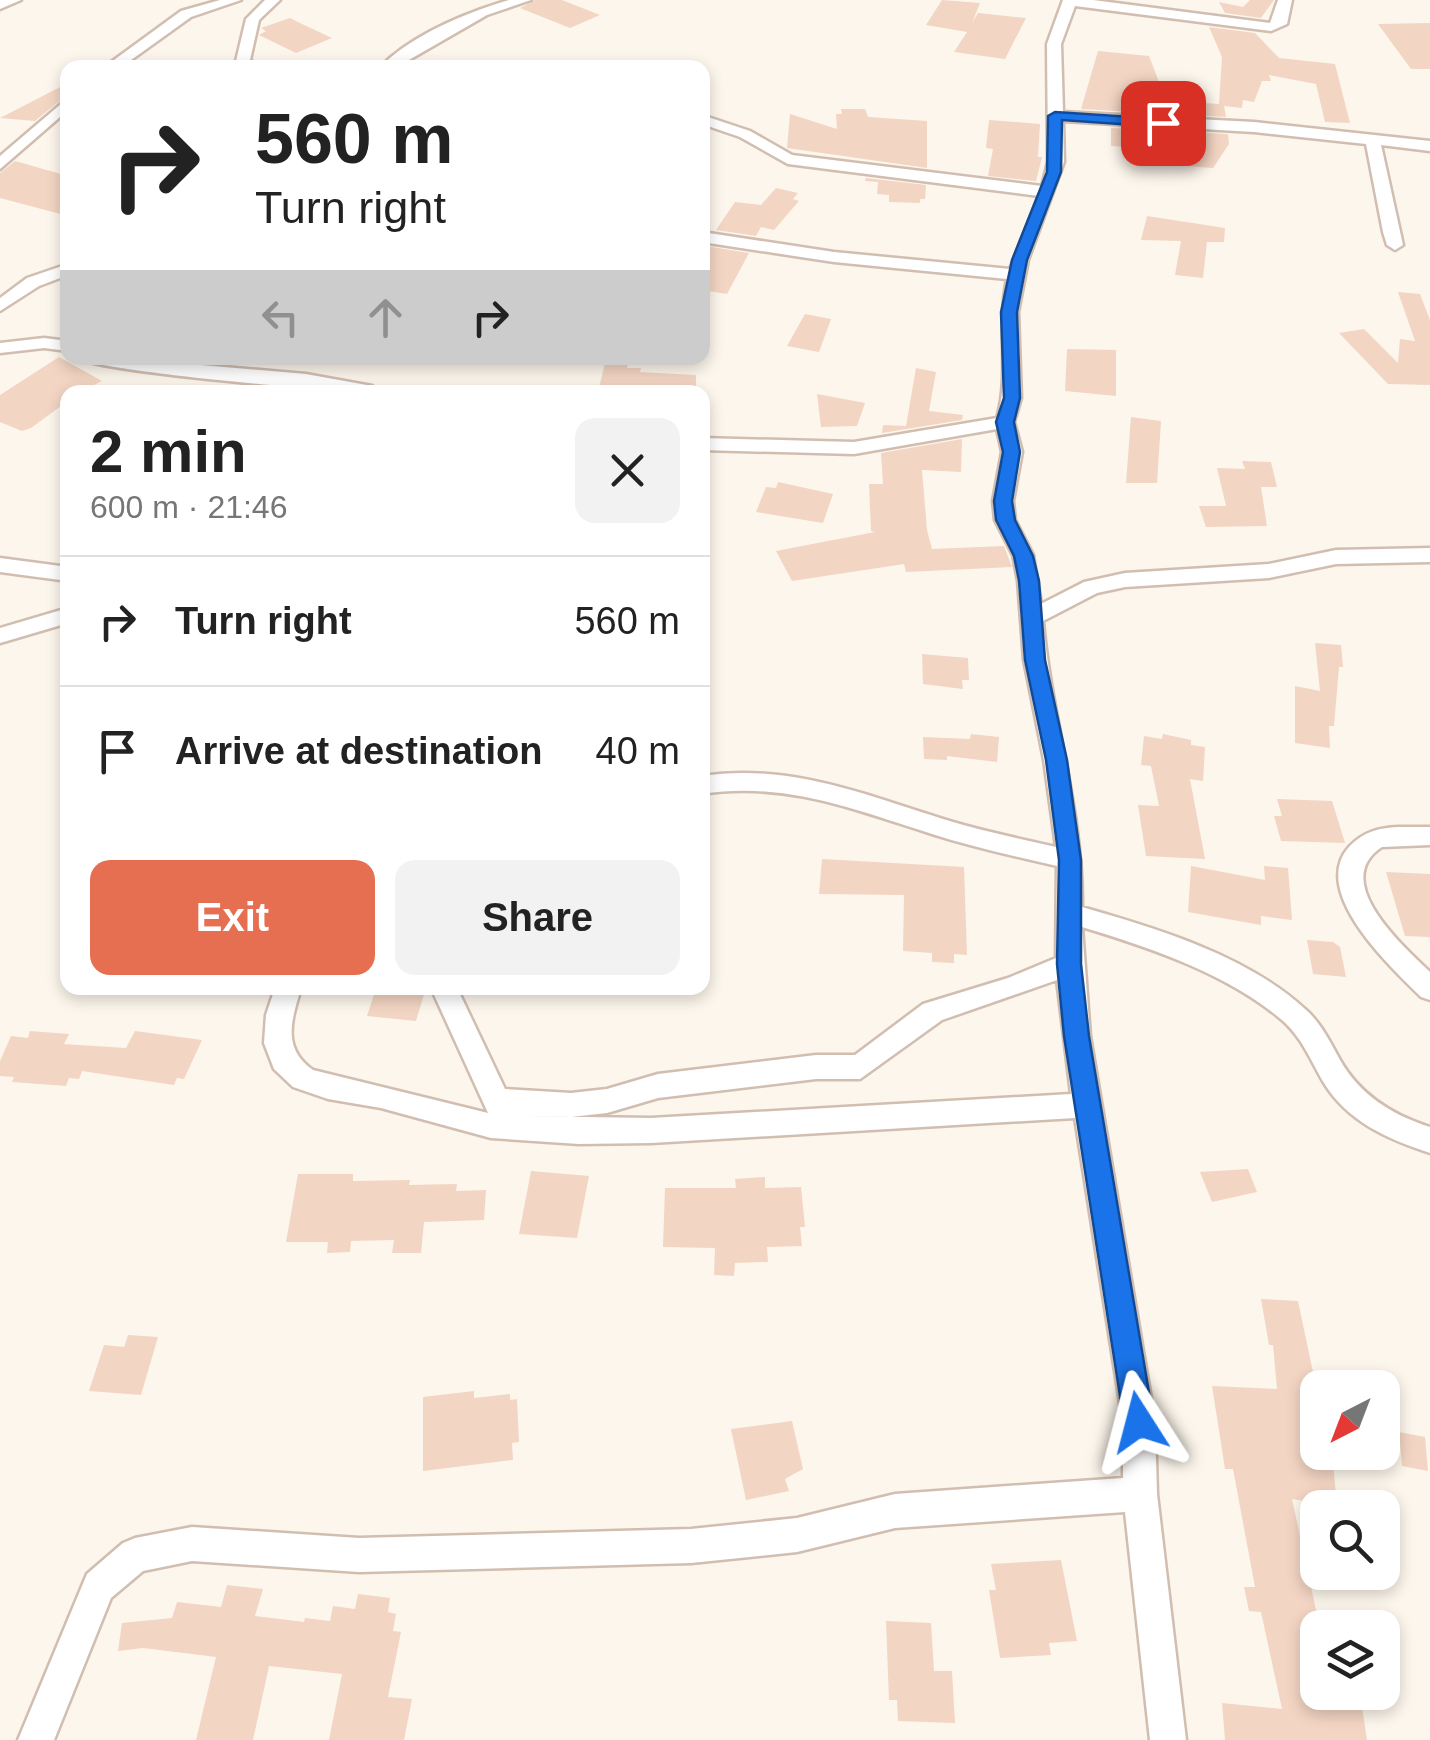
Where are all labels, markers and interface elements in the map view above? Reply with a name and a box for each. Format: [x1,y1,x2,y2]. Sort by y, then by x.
pin [1121,81,1206,166]
icon: arrive [1136,96,1191,151]
icon: right [90,100,220,230]
text: 560 m [255,100,453,178]
text: Turn right [255,182,446,233]
icon: left [253,290,308,345]
icon: ahead [358,290,413,345]
icon: right [463,290,518,345]
text: 2 min [90,418,247,485]
button: close [575,418,680,523]
text: 600 m · 21:46 [90,489,287,525]
icon: right [90,594,145,649]
text: Turn right [175,600,352,642]
text: 560 m [574,600,680,642]
icon: arrive [90,724,145,779]
text: Arrive at destination [175,730,542,772]
text: 40 m [596,730,680,772]
button: Exit [90,860,375,975]
button: Share [395,860,680,975]
position arrow [1087,1370,1191,1474]
north arrow [1300,1370,1400,1470]
map controls [1300,1370,1400,1710]
button: search [1300,1490,1400,1590]
button: layers [1300,1610,1400,1710]

